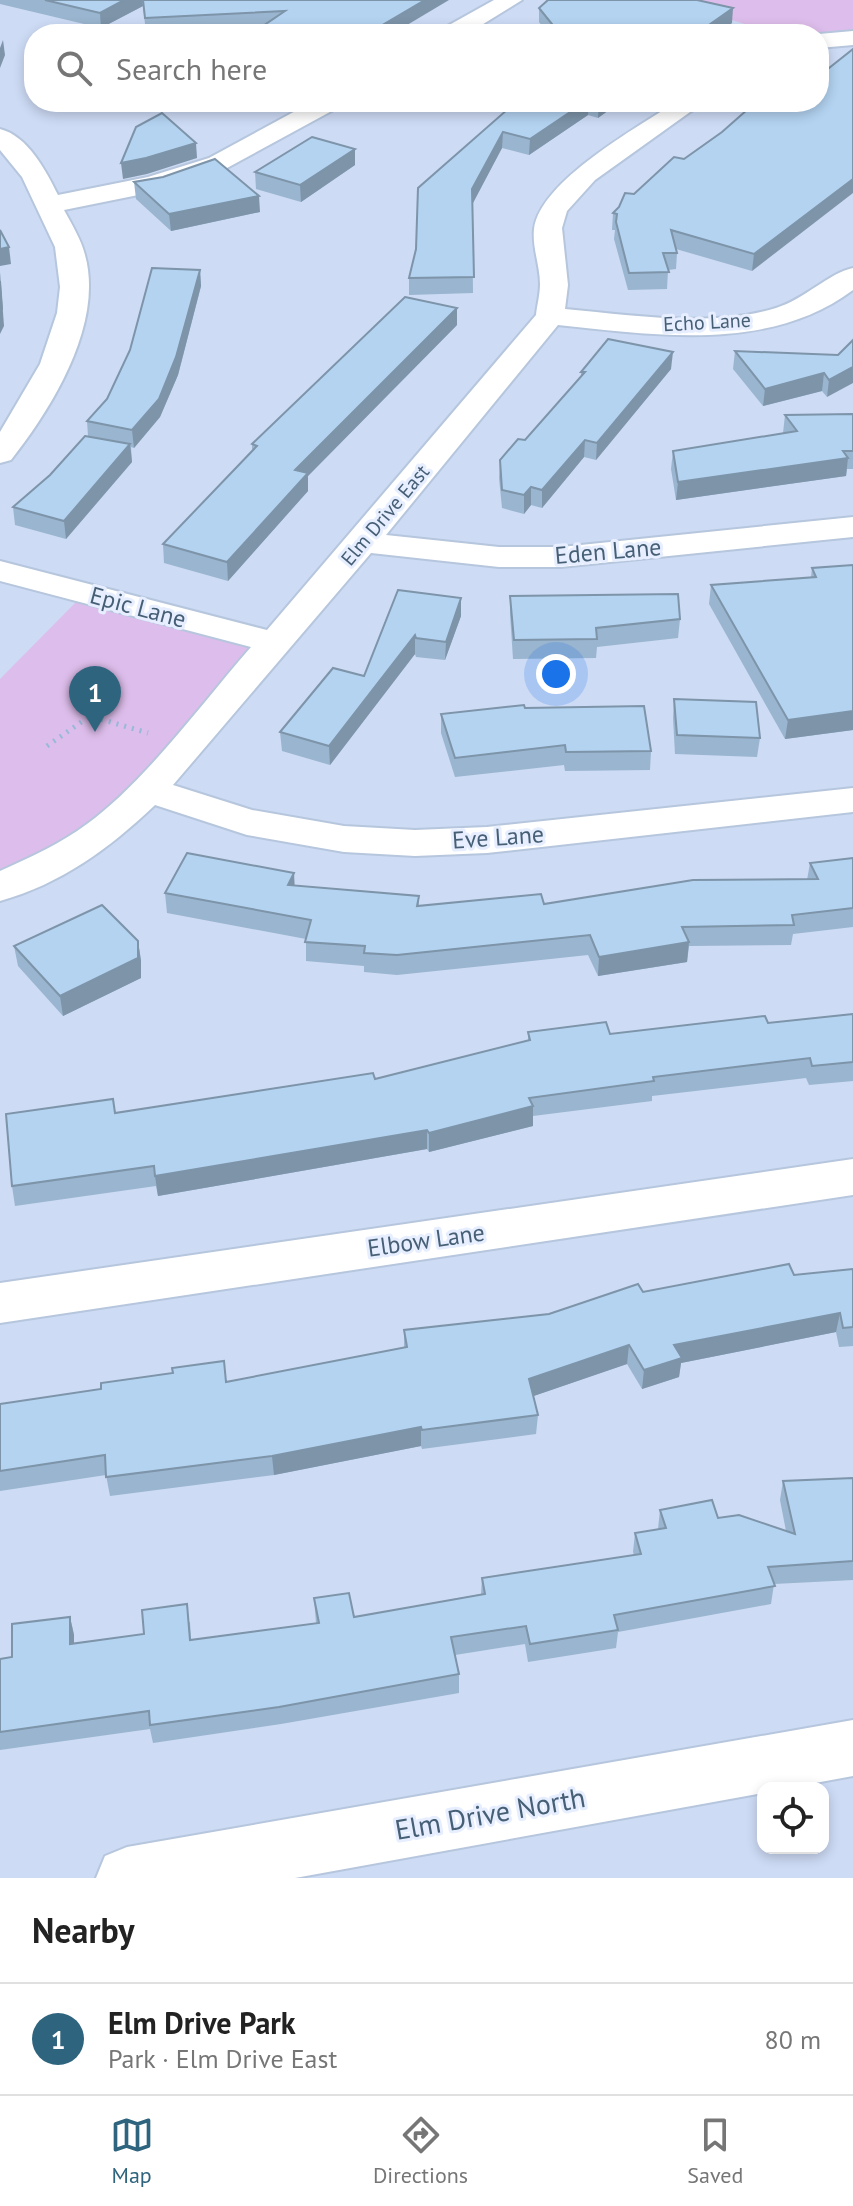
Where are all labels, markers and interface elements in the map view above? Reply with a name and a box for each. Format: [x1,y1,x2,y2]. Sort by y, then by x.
search box [24,24,829,112]
icon: search [52,46,96,90]
text: Search here [116,49,267,88]
street label: Echo Lane [663,307,751,337]
street label: Elm Drive East [335,459,435,571]
street label: Eden Lane [554,531,662,571]
street label: Epic Lane [87,579,189,635]
your location [536,654,576,694]
pin: 1 [69,666,121,732]
street label: Eve Lane [451,818,545,856]
street label: Elbow Lane [365,1216,487,1264]
street label: Elm Drive North [392,1778,588,1848]
map controls [757,1782,829,1854]
button: locate [757,1782,829,1854]
text: Nearby [32,1908,134,1952]
text: Elm Drive Park [108,2003,296,2042]
text: 1 [51,2023,65,2056]
text: 80 m [765,2023,821,2056]
text: Park · Elm Drive East [108,2042,337,2075]
tab: Map [110,2113,154,2189]
tab: Directions [373,2113,468,2189]
tab: Saved [687,2113,743,2189]

